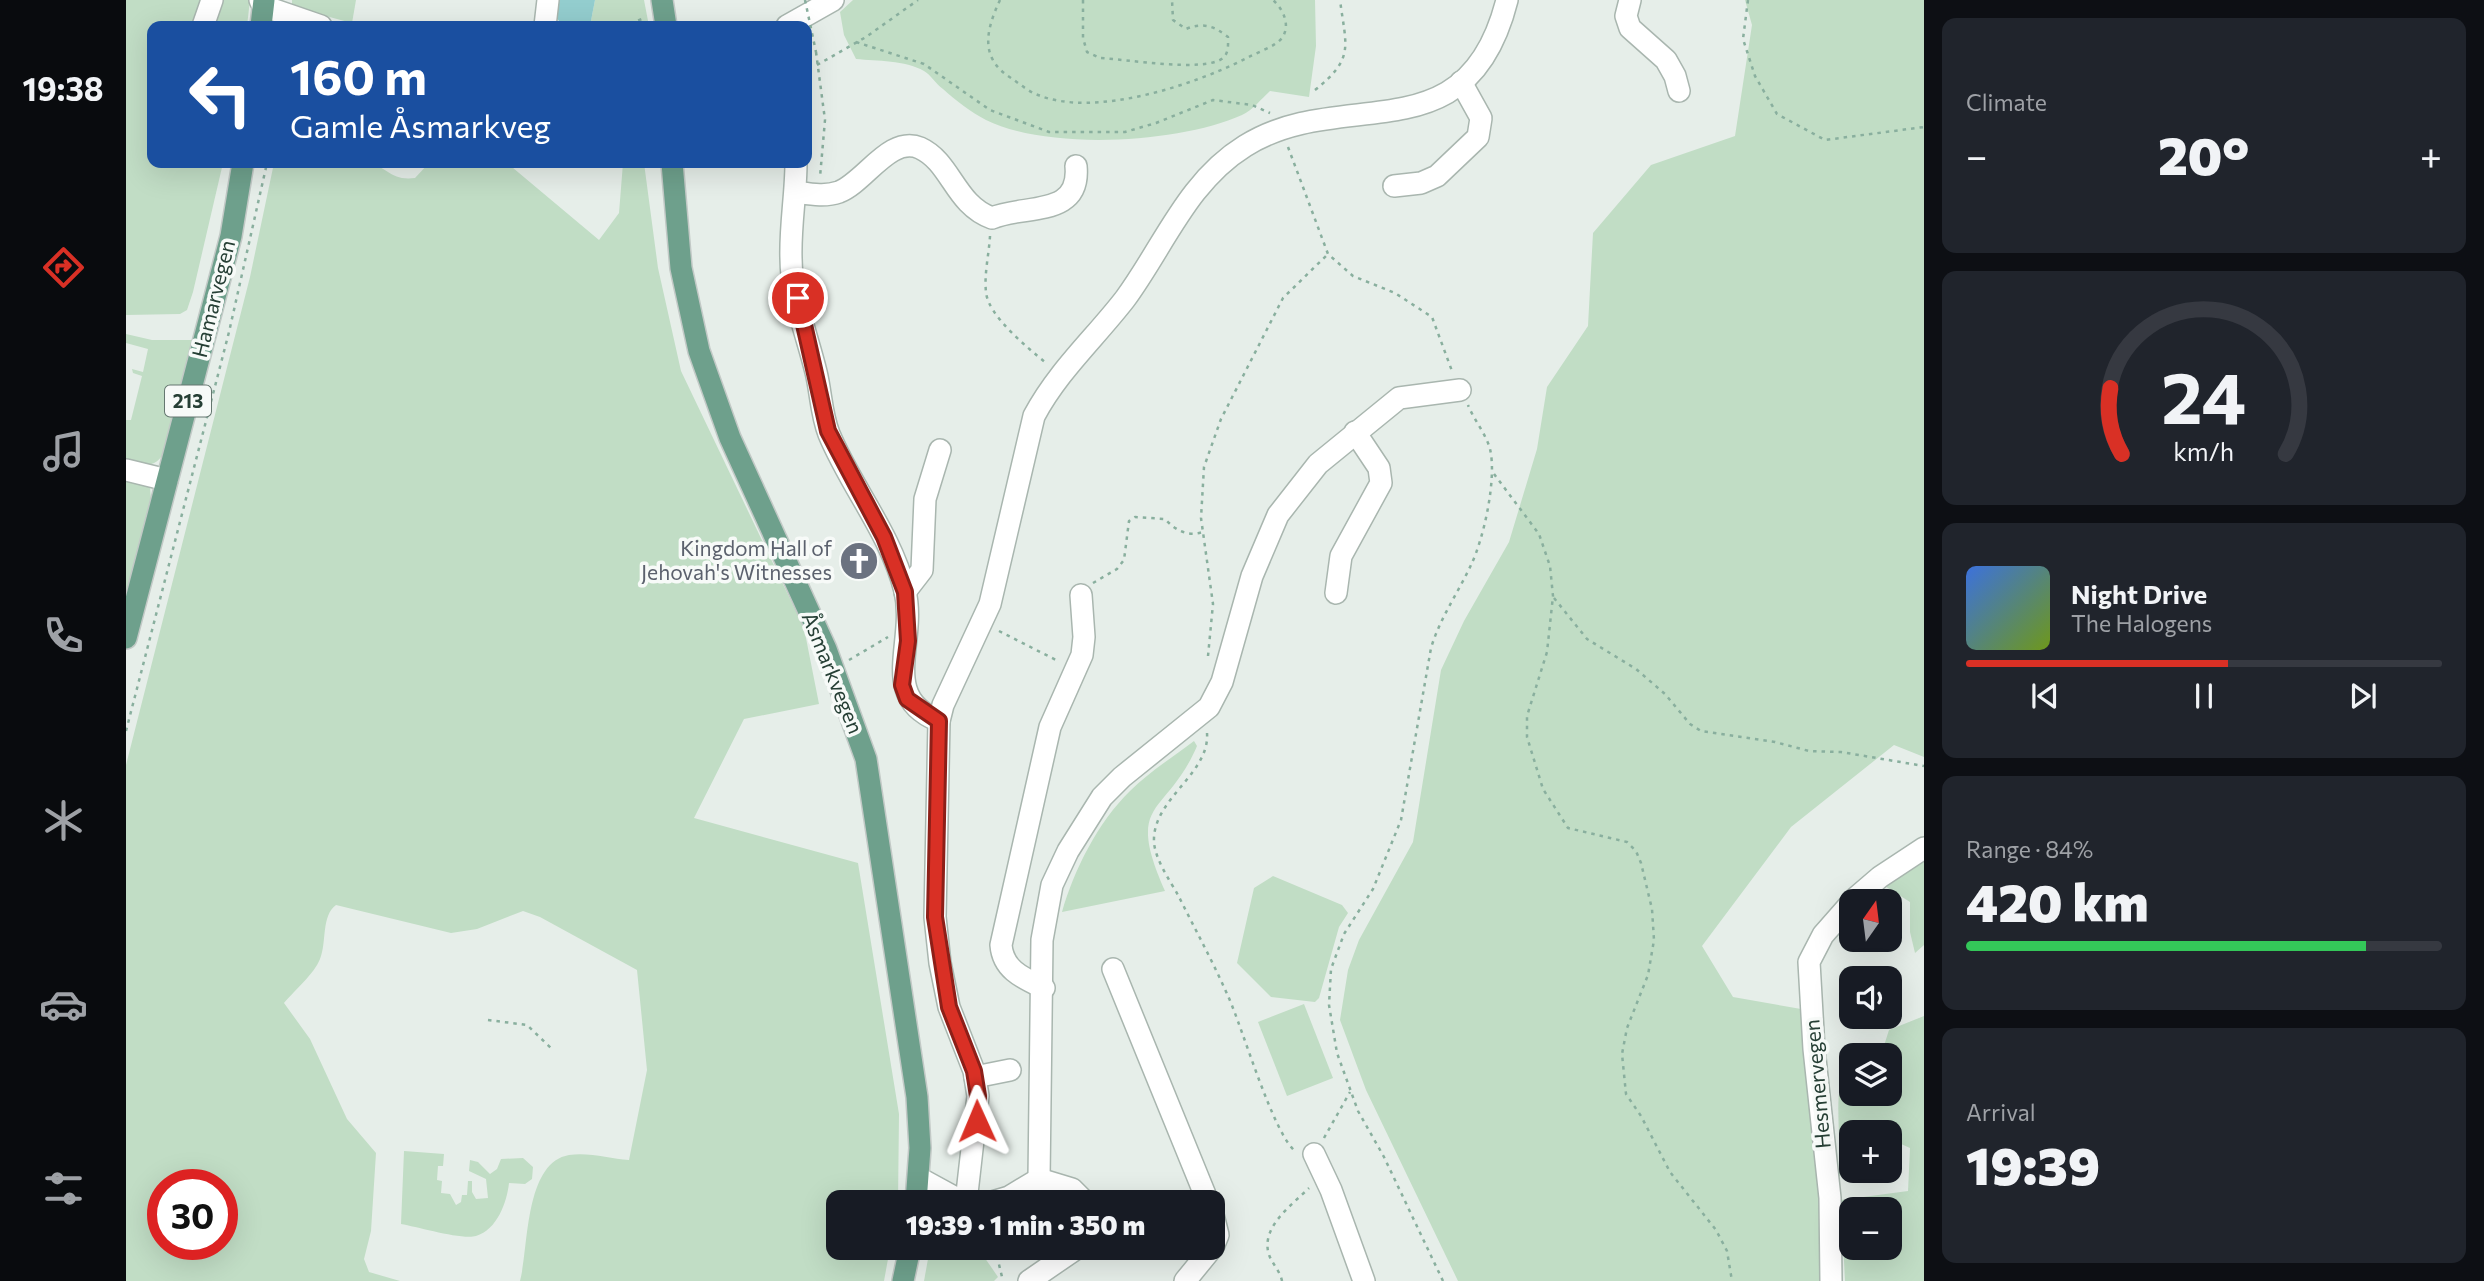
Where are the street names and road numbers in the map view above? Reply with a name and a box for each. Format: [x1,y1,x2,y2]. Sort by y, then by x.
street label: Hamarvegen [186,237,239,360]
road number: 213 [165,386,211,416]
street label: Åsmarkvegen [798,608,869,737]
street label: Hesmervegen [1798,1018,1835,1150]

